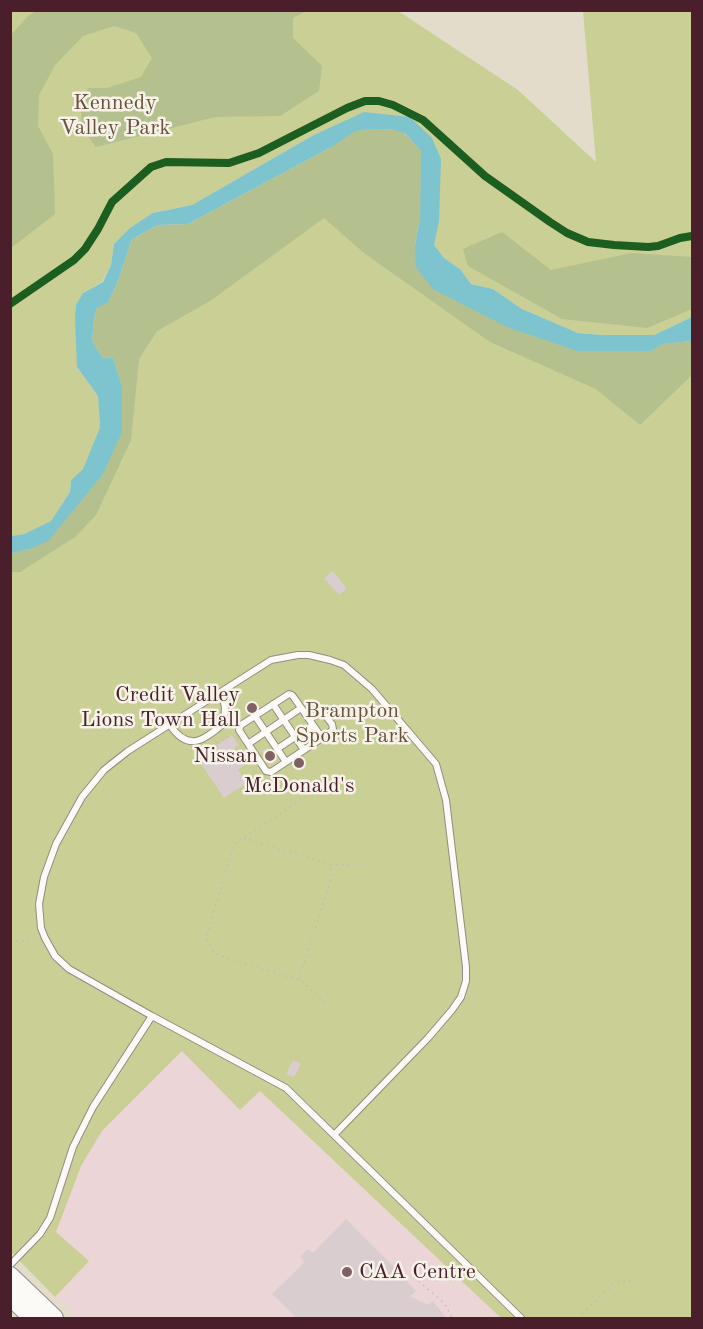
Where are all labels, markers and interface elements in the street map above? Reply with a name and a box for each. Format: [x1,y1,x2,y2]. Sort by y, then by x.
park label: Kennedy Valley Park [59,90,171,142]
place label: Credit Valley Lions Town Hall [81,682,240,734]
park label: Brampton Sports Park [295,698,409,750]
marker: Credit Valley Lions Town Hall [245,701,259,715]
place label: Nissan [193,743,258,769]
marker: Nissan [263,749,277,763]
marker: McDonald's [292,756,306,770]
place label: McDonald's [243,773,355,799]
place label: CAA Centre [359,1259,476,1285]
marker: CAA Centre [340,1265,354,1279]

